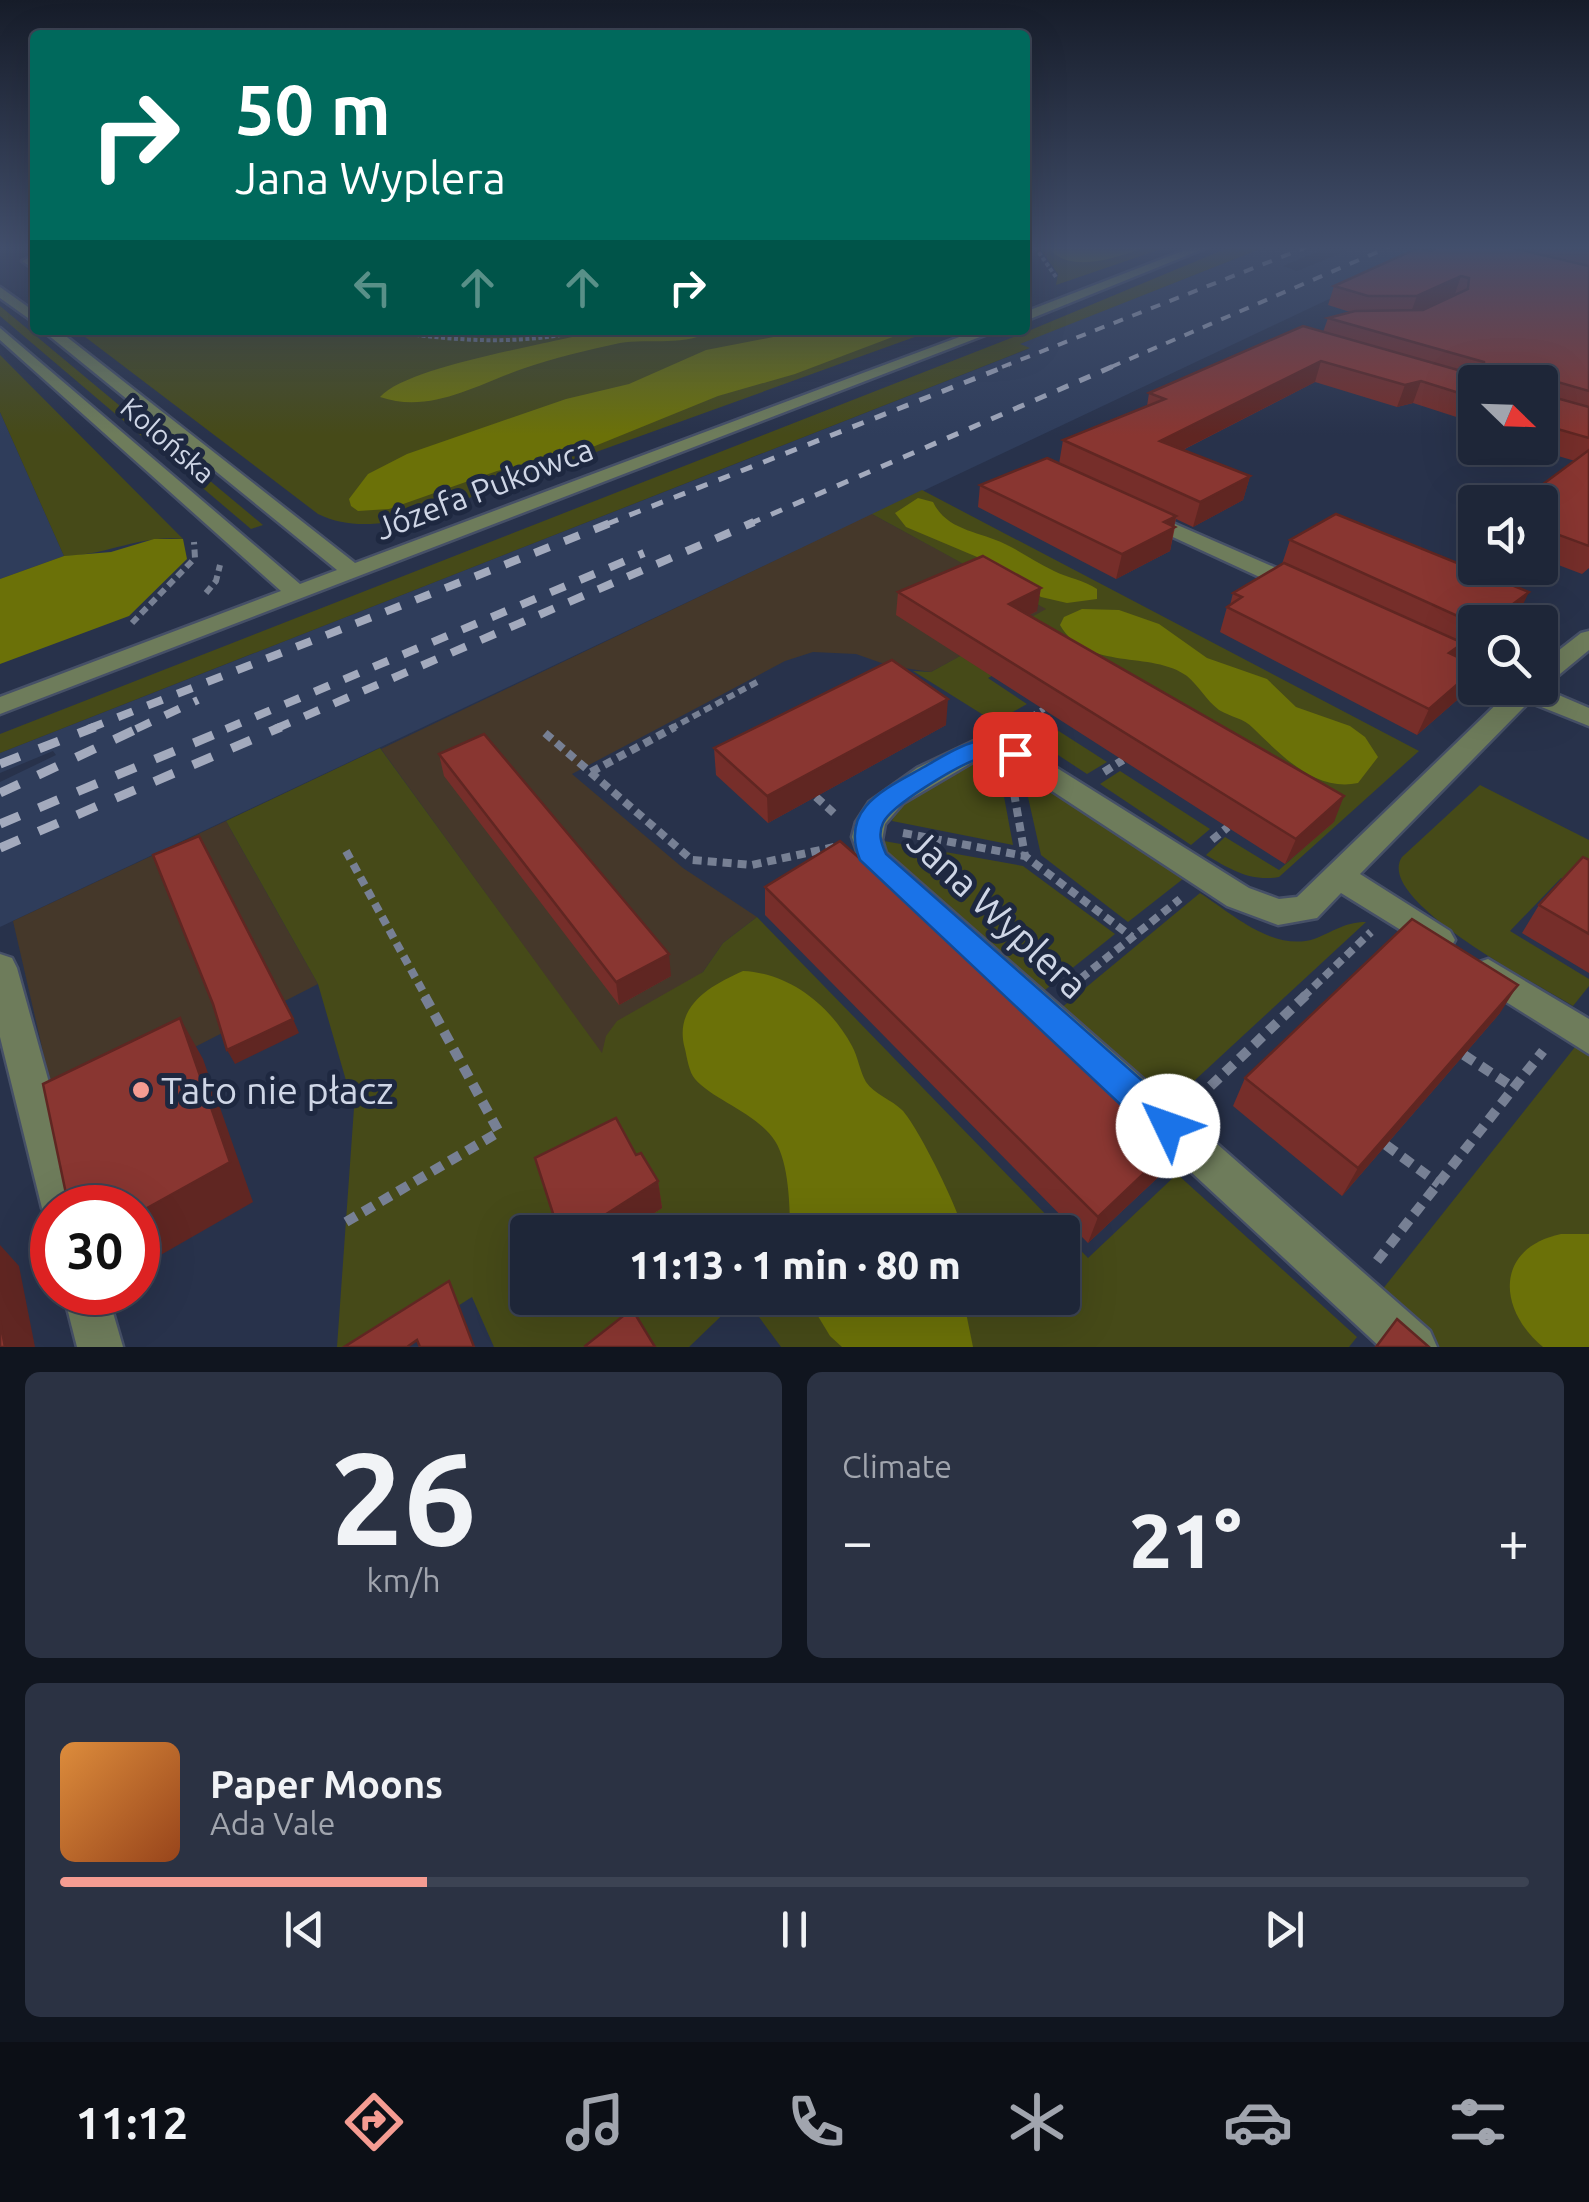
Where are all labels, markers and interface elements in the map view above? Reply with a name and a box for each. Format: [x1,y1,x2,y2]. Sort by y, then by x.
icon: right [70,70,200,200]
text: 50 m [235,70,391,148]
text: Jana Wyplera [235,152,506,203]
icon: left [345,260,400,315]
icon: ahead [450,260,505,315]
icon: ahead [555,260,610,315]
icon: right [660,260,715,315]
north arrow [1458,365,1558,465]
map controls [1458,365,1558,705]
street label: Kolońska [115,391,221,489]
street label: Józefa Pukowca [370,430,598,546]
button: sound [1458,485,1558,585]
button: search [1458,605,1558,705]
pin [973,712,1058,797]
icon: arrive [988,727,1043,782]
street label: Jana Wyplera [900,820,1096,1006]
place label: Tato nie płacz [161,1069,394,1111]
position arrow [1116,1074,1220,1178]
marker: Tato nie płacz [130,1079,152,1101]
speed limit sign: 30 [30,1185,160,1315]
text: 11:13 · 1 min · 80 m [629,1244,961,1286]
text: 26 [330,1424,477,1570]
text: Climate [842,1448,952,1484]
text: 21° [1130,1498,1241,1582]
text: − [842,1510,873,1571]
text: + [1498,1510,1529,1571]
text: km/h [367,1562,440,1598]
text: Paper Moons [210,1763,443,1805]
text: Ada Vale [210,1805,336,1841]
icon: previous [277,1902,332,1957]
icon: pause [767,1902,822,1957]
icon: next [1257,1902,1312,1957]
icon: directions [339,2087,409,2157]
icon: music [560,2087,630,2157]
icon: phone [781,2087,851,2157]
icon: climate [1002,2087,1072,2157]
icon: car [1223,2087,1293,2157]
icon: filters [1443,2087,1513,2157]
text: 11:12 [75,2097,188,2148]

